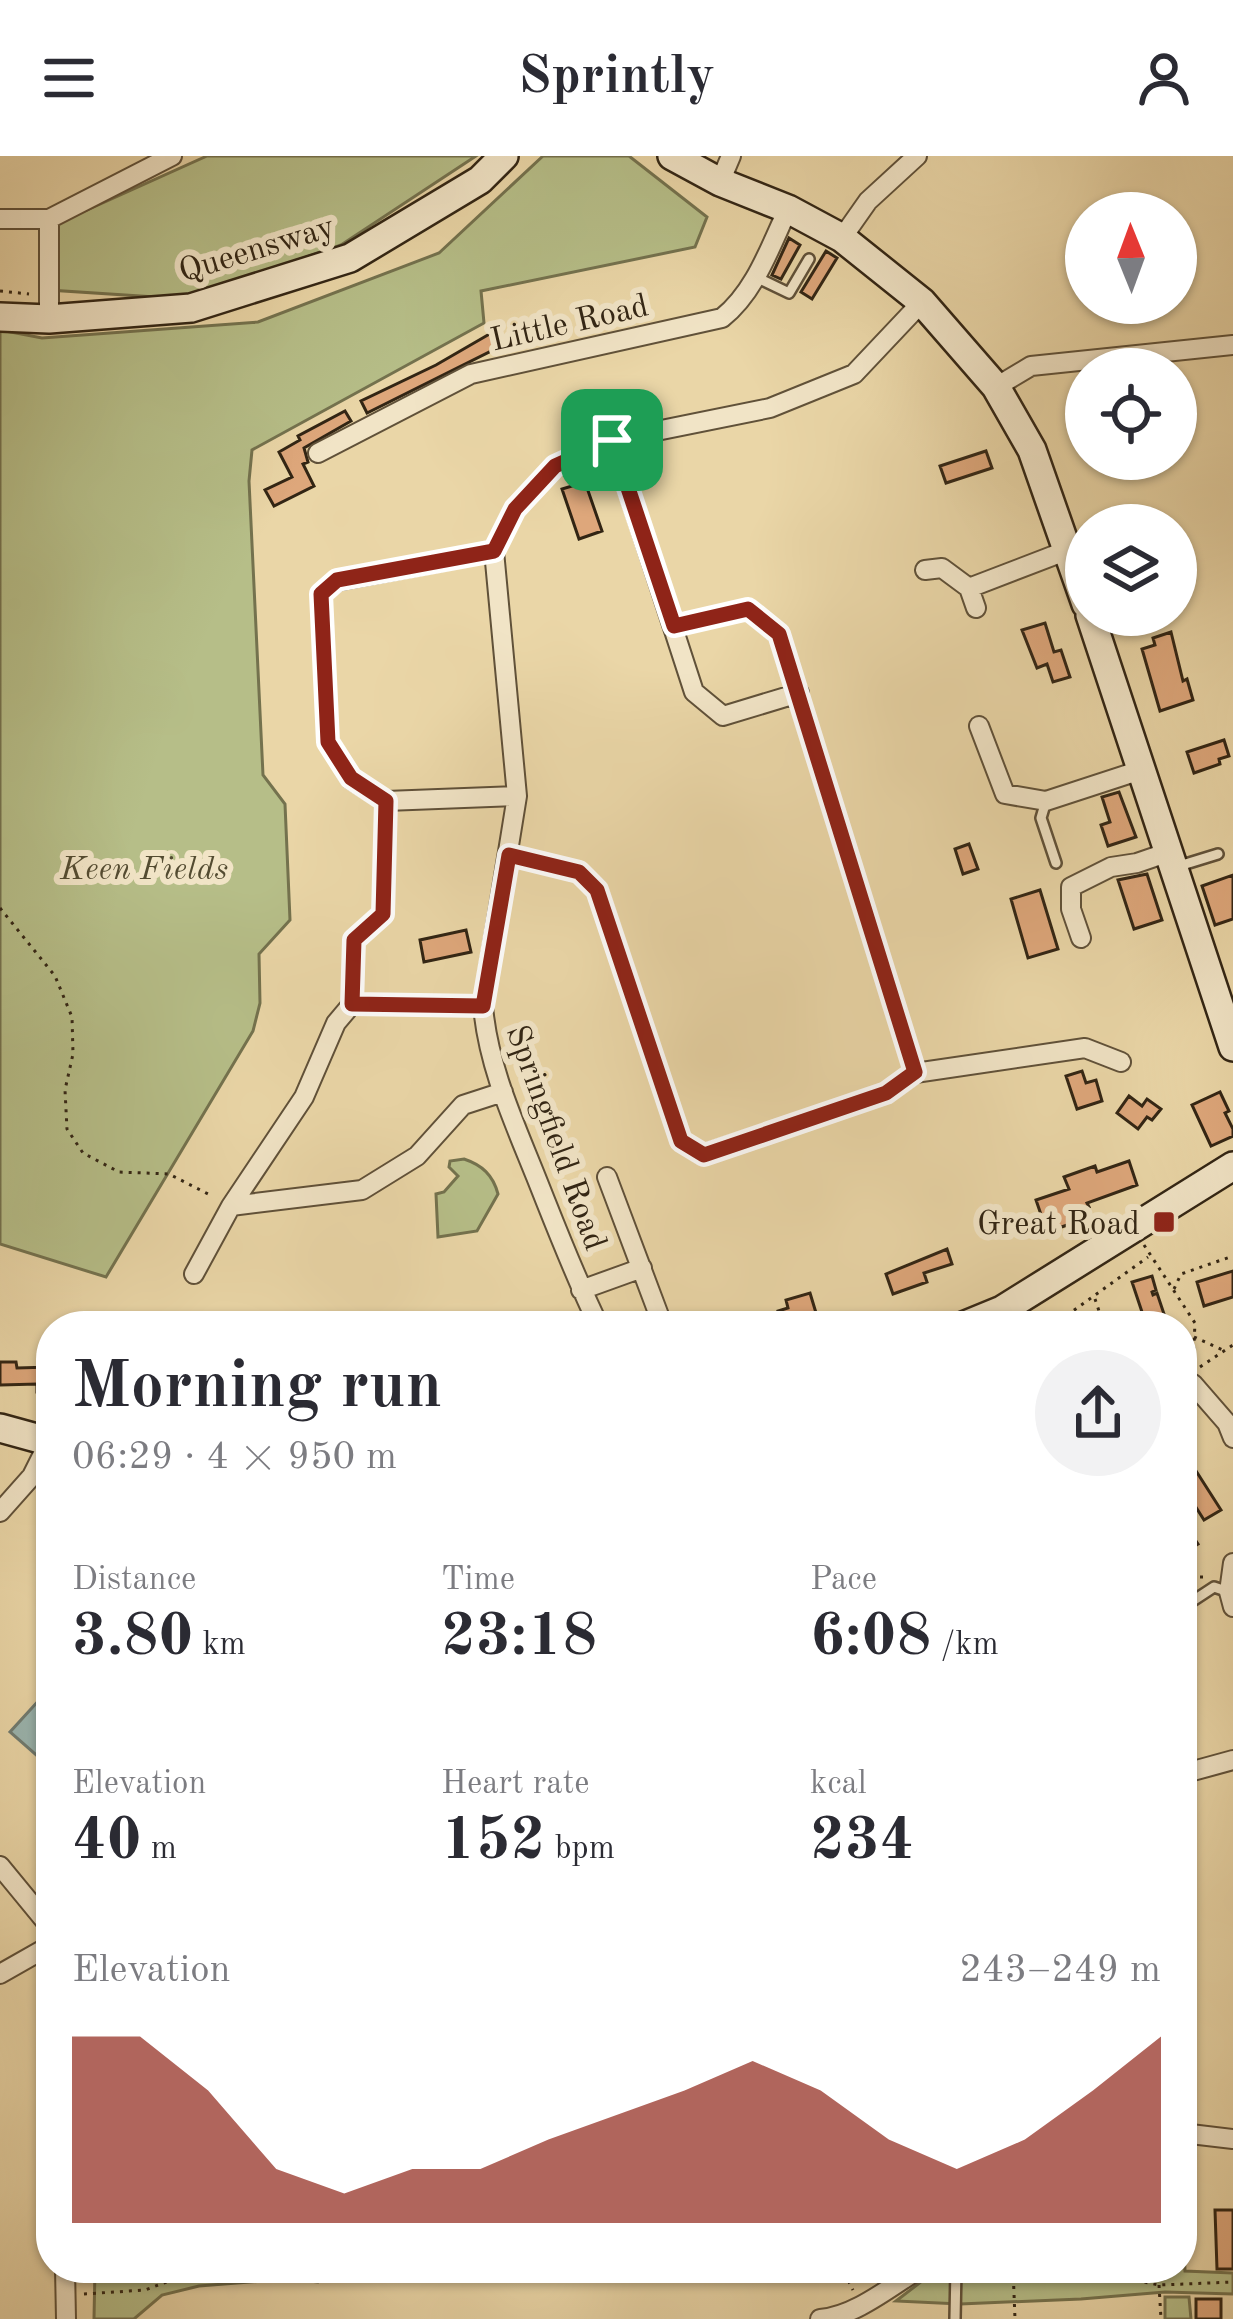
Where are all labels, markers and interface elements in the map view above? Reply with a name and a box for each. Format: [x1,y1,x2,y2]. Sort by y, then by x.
icon: menu [36,45,102,111]
icon: person [1131,45,1197,111]
text: Sprintly [518,51,715,105]
north arrow [1065,192,1197,324]
map controls [1065,192,1197,636]
street label: Queensway [175,211,339,290]
street label: Little Road [488,290,652,359]
button: locate [1065,348,1197,480]
pin [561,389,663,491]
icon: arrive [579,407,645,473]
button: layers [1065,504,1197,636]
park label: Keen Fields [59,854,228,887]
street label: Springfield Road [499,1021,611,1255]
place label: Great Road [977,1209,1140,1242]
marker: Great Road [1151,1209,1177,1235]
button: share [1035,1350,1161,1476]
text: Morning run [72,1356,442,1422]
text: 06:29 · 4 × 950 m [72,1438,397,1477]
text: Distance [72,1564,196,1597]
text: Time [441,1564,515,1597]
text: Pace [810,1564,877,1597]
text: 3.80 [72,1608,193,1668]
text: 23:18 [441,1608,597,1668]
text: 6:08 [810,1608,931,1668]
text: km [193,1629,246,1662]
text: /km [931,1629,999,1662]
text: Elevation [72,1768,206,1801]
text: Heart rate [441,1768,589,1801]
text: kcal [810,1768,867,1801]
text: 40 [72,1812,142,1872]
text: 152 [441,1812,545,1872]
text: 234 [810,1812,914,1872]
text: m [142,1833,177,1866]
text: bpm [545,1833,615,1866]
text: Elevation [72,1951,231,1990]
text: 243–249 m [959,1951,1161,1990]

